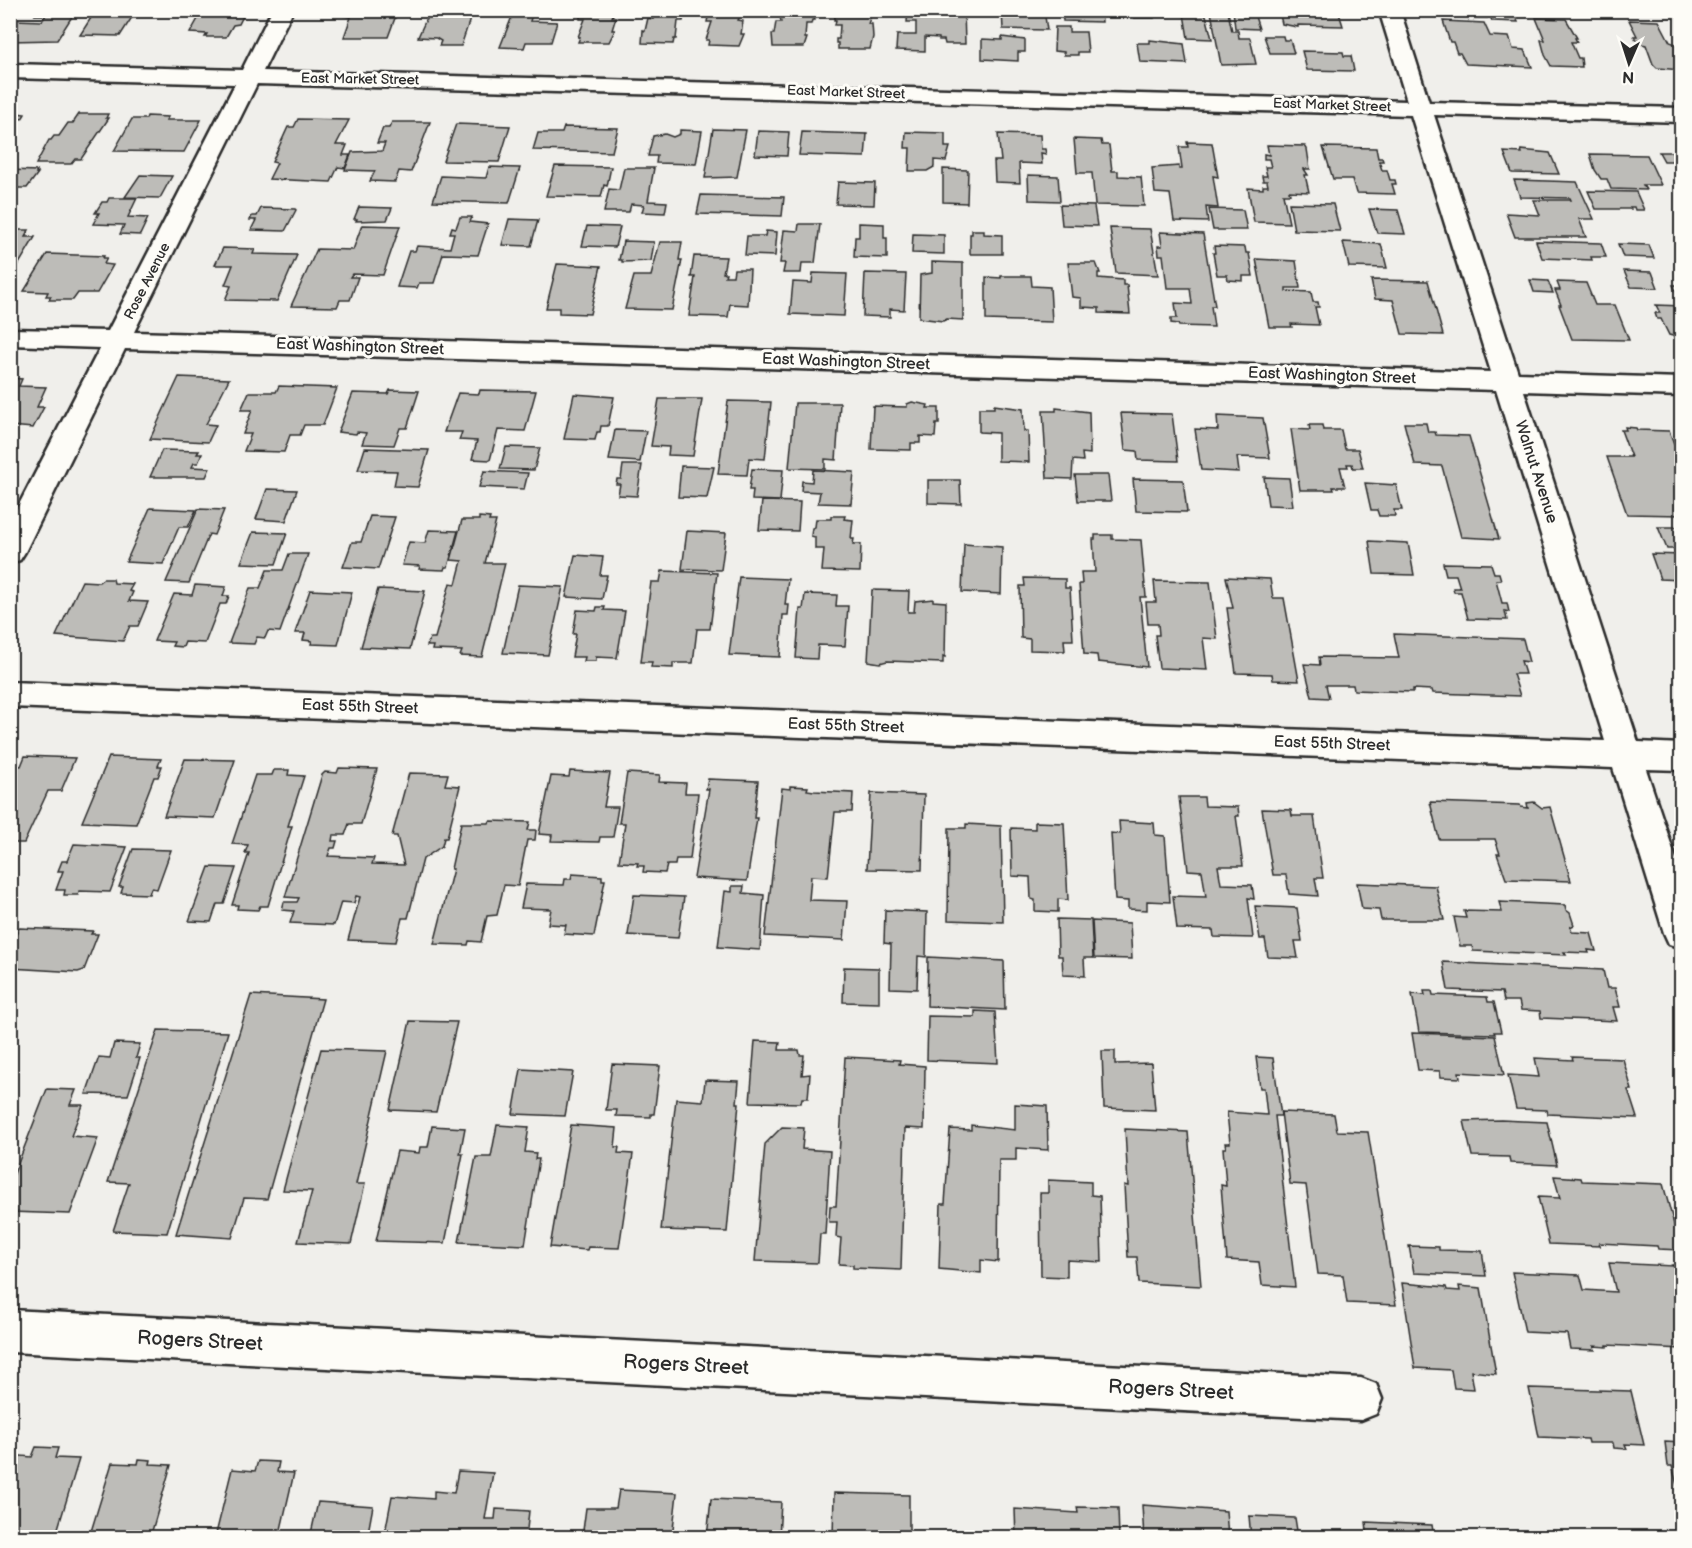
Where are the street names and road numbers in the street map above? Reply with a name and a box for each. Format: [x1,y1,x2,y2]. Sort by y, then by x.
street label: East Market Street [301,69,420,89]
street label: East Market Street [787,81,906,103]
street label: East Market Street [1273,94,1392,116]
street label: Rose Avenue [120,240,174,322]
street label: East Washington Street [276,335,444,359]
street label: East Washington Street [762,350,930,374]
street label: East Washington Street [1248,364,1416,388]
street label: Walnut Avenue [1510,418,1562,526]
street label: East 55th Street [301,695,419,719]
street label: East 55th Street [787,714,905,738]
street label: East 55th Street [1273,732,1391,756]
street label: Rogers Street [136,1326,264,1356]
street label: Rogers Street [622,1350,750,1380]
street label: Rogers Street [1107,1375,1235,1405]

